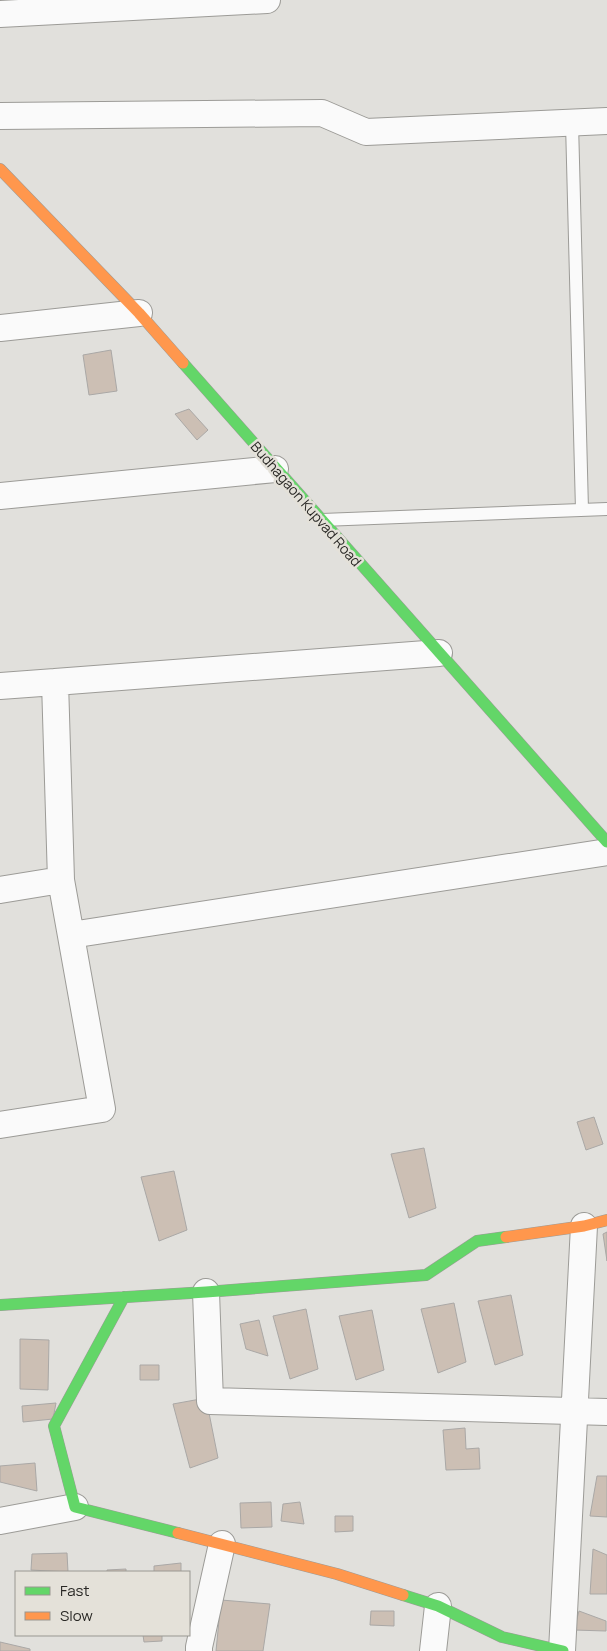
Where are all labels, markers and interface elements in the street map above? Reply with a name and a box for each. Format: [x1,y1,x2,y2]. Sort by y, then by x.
street label: Budhagaon Kupvad Road [247,437,366,570]
legend [15,1571,190,1636]
text: Fast [60,1580,89,1601]
text: Slow [60,1605,93,1626]

